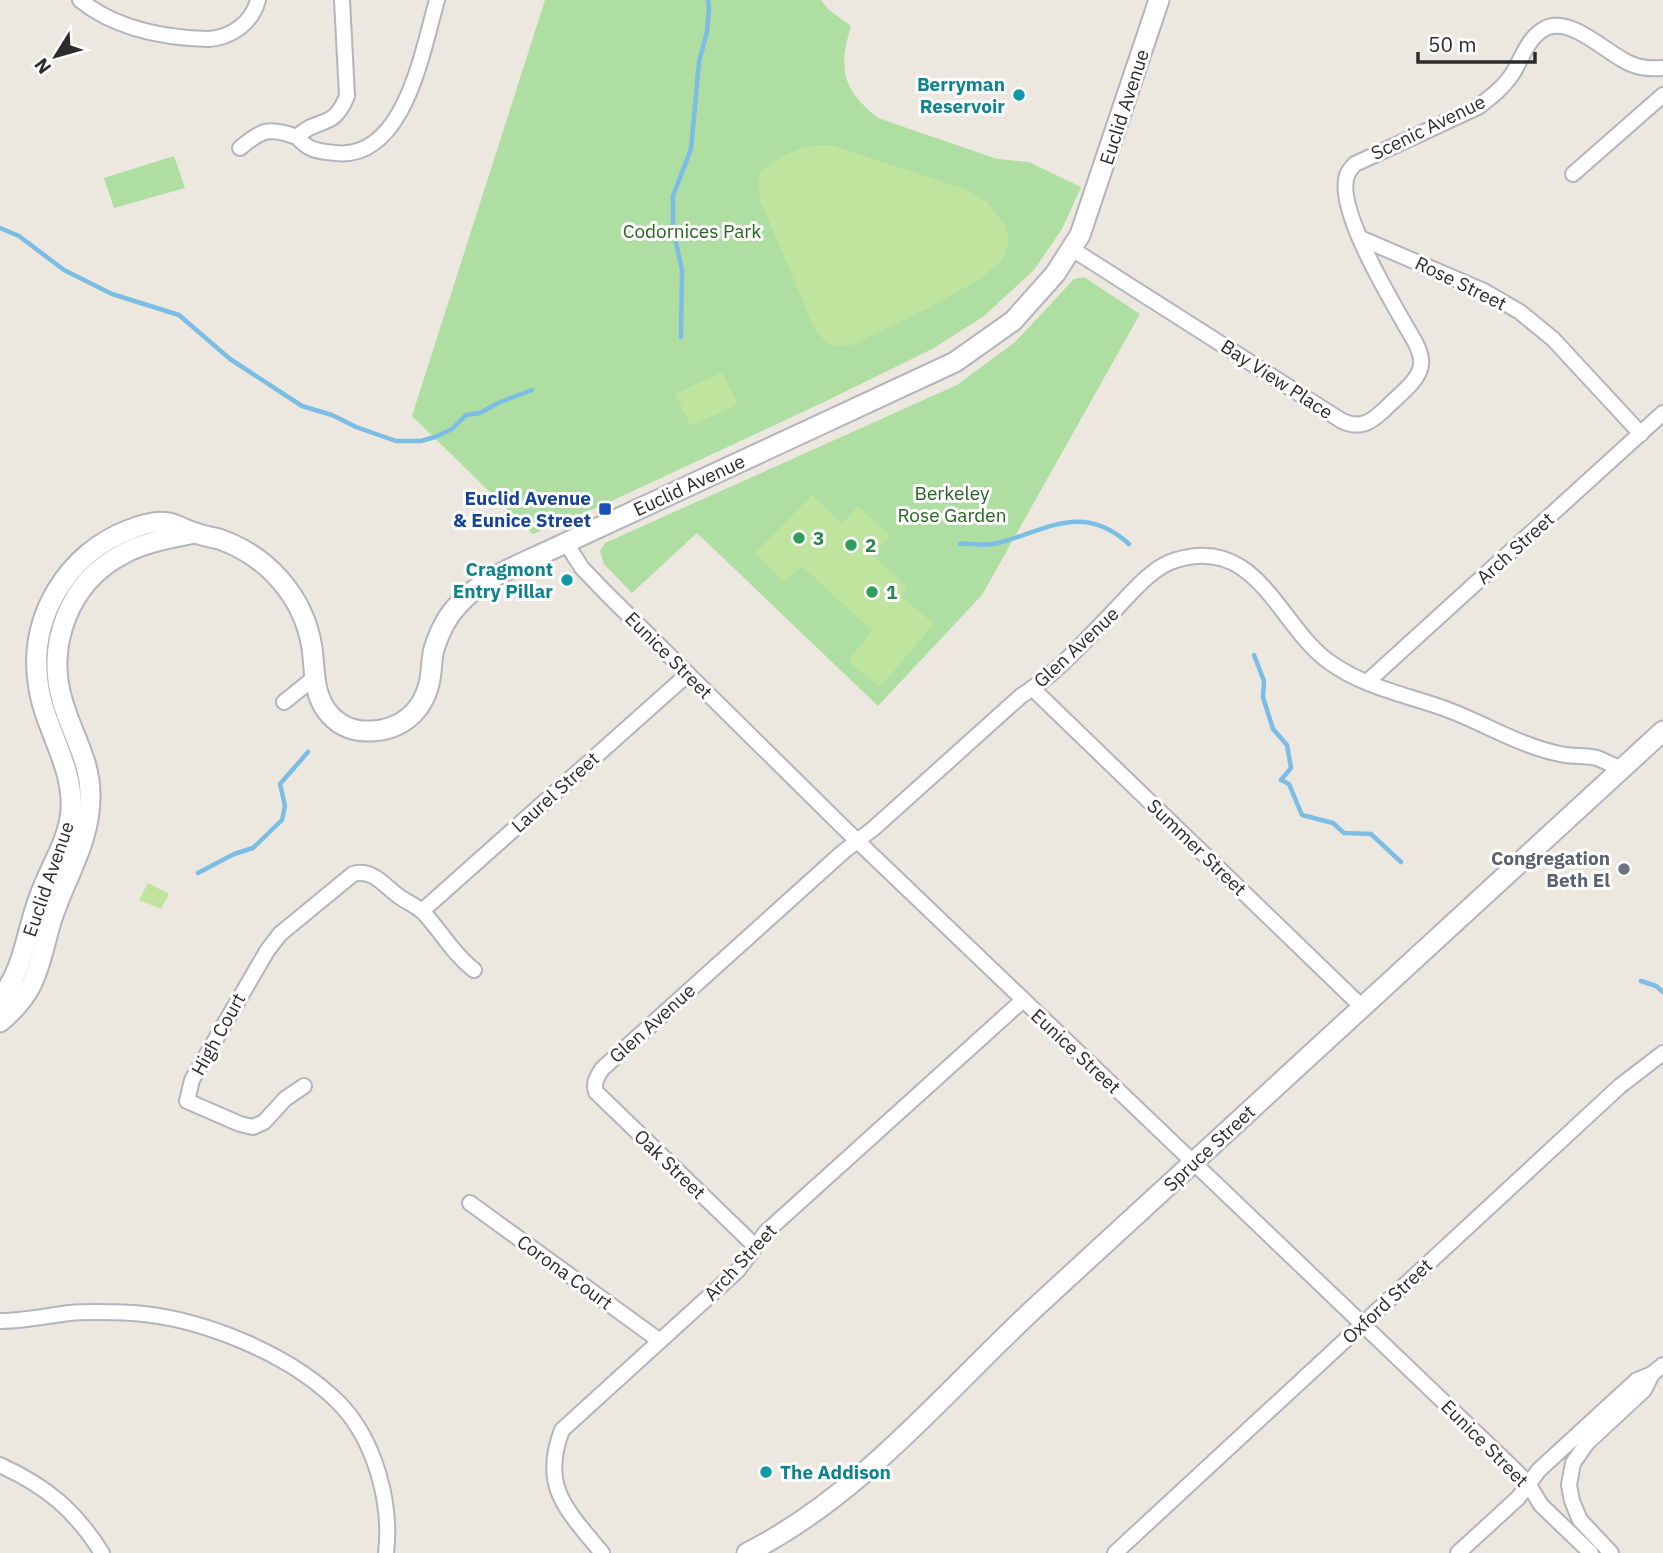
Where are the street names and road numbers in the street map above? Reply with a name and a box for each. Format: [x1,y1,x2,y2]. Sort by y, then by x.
street label: Euclid Avenue [1094,46,1154,168]
street label: Scenic Avenue [1367,89,1489,165]
street label: Rose Street [1411,251,1511,315]
street label: Bay View Place [1216,334,1338,424]
street label: Euclid Avenue [629,449,749,521]
street label: Arch Street [1471,507,1559,589]
street label: Glen Avenue [1028,602,1124,692]
street label: Eunice Street [620,606,718,704]
street label: Laurel Street [506,746,604,838]
street label: Summer Street [1142,794,1252,900]
street label: Euclid Avenue [17,818,79,940]
street label: Glen Avenue [604,978,700,1068]
street label: High Court [186,989,250,1079]
street label: Eunice Street [1026,1003,1126,1099]
street label: Spruce Street [1158,1100,1260,1196]
street label: Oak Street [629,1124,711,1204]
street label: Arch Street [698,1219,782,1305]
street label: Corona Court [513,1229,617,1315]
street label: Oxford Street [1337,1253,1437,1349]
street label: Eunice Street [1436,1394,1534,1492]

